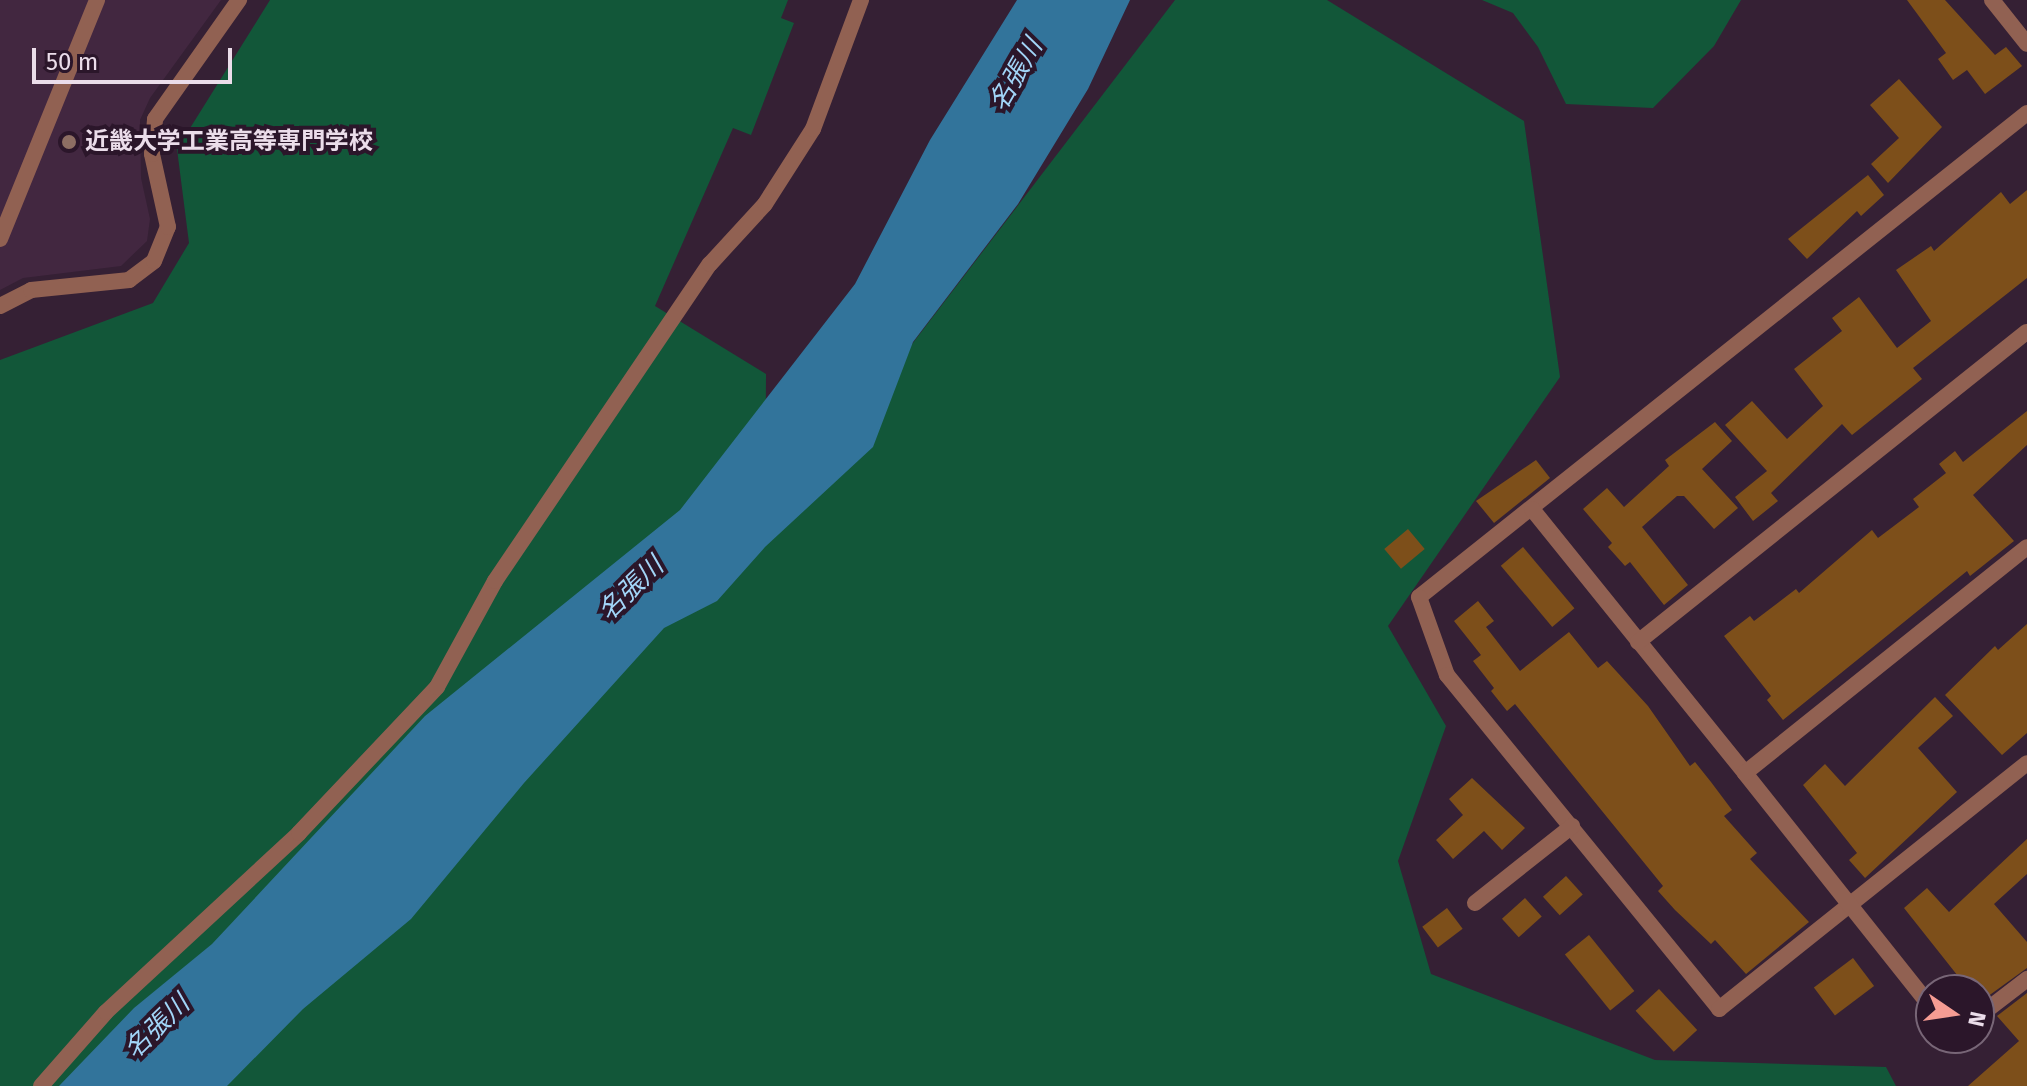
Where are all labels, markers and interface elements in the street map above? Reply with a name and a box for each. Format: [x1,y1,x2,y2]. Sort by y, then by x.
scale bar [36,32,236,82]
water label: 名張川 [983,33,1049,117]
text: 50 m [46,48,98,76]
place label: 近畿大学工業高等専門学校 [85,128,373,156]
marker: 近畿大学工業高等専門学校 [60,133,78,151]
water label: 名張川 [592,551,670,627]
north arrow [1915,974,1995,1054]
water label: 名張川 [118,989,196,1065]
text: N [1962,1009,1992,1029]

